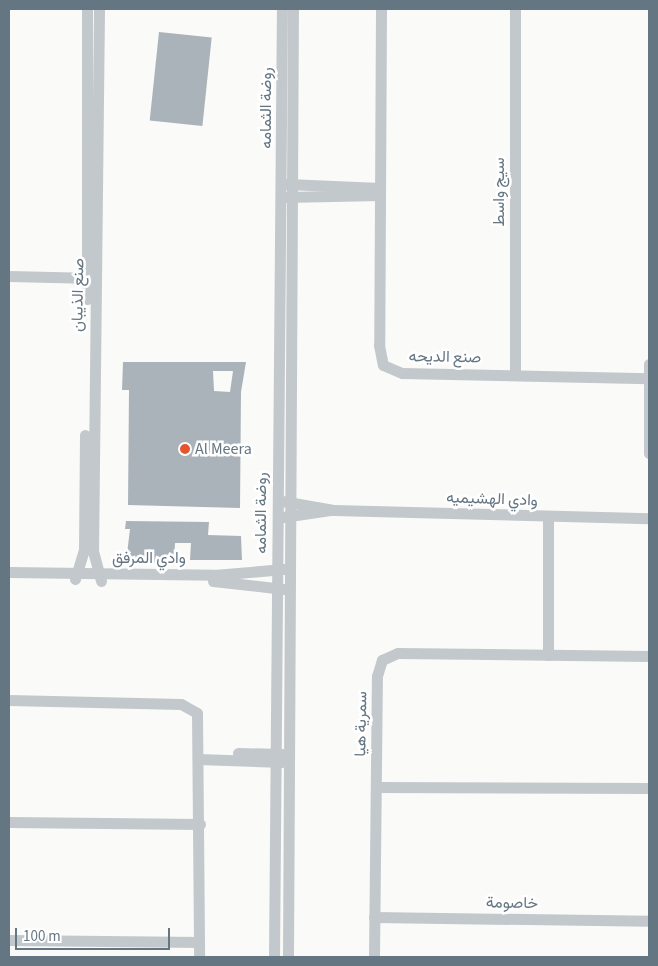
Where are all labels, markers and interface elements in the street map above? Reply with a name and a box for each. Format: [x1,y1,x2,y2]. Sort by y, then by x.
street label: روضة الثمامه [256,67,276,149]
street label: سيج واسط [489,157,509,227]
street label: صنع الذيبان [68,258,88,332]
street label: صنع الديحه [409,347,481,367]
place label: Al Meera [195,439,252,459]
marker: Al Meera [179,443,191,455]
street label: روضة الثمامه [251,472,271,554]
street label: وادي الهشيميه [446,488,538,510]
street label: وادي المرفق [112,548,186,568]
street label: سمرية هيا [351,691,371,757]
street label: خاصومة [486,893,538,913]
scale bar [18,918,172,950]
text: 100 m [23,926,61,947]

